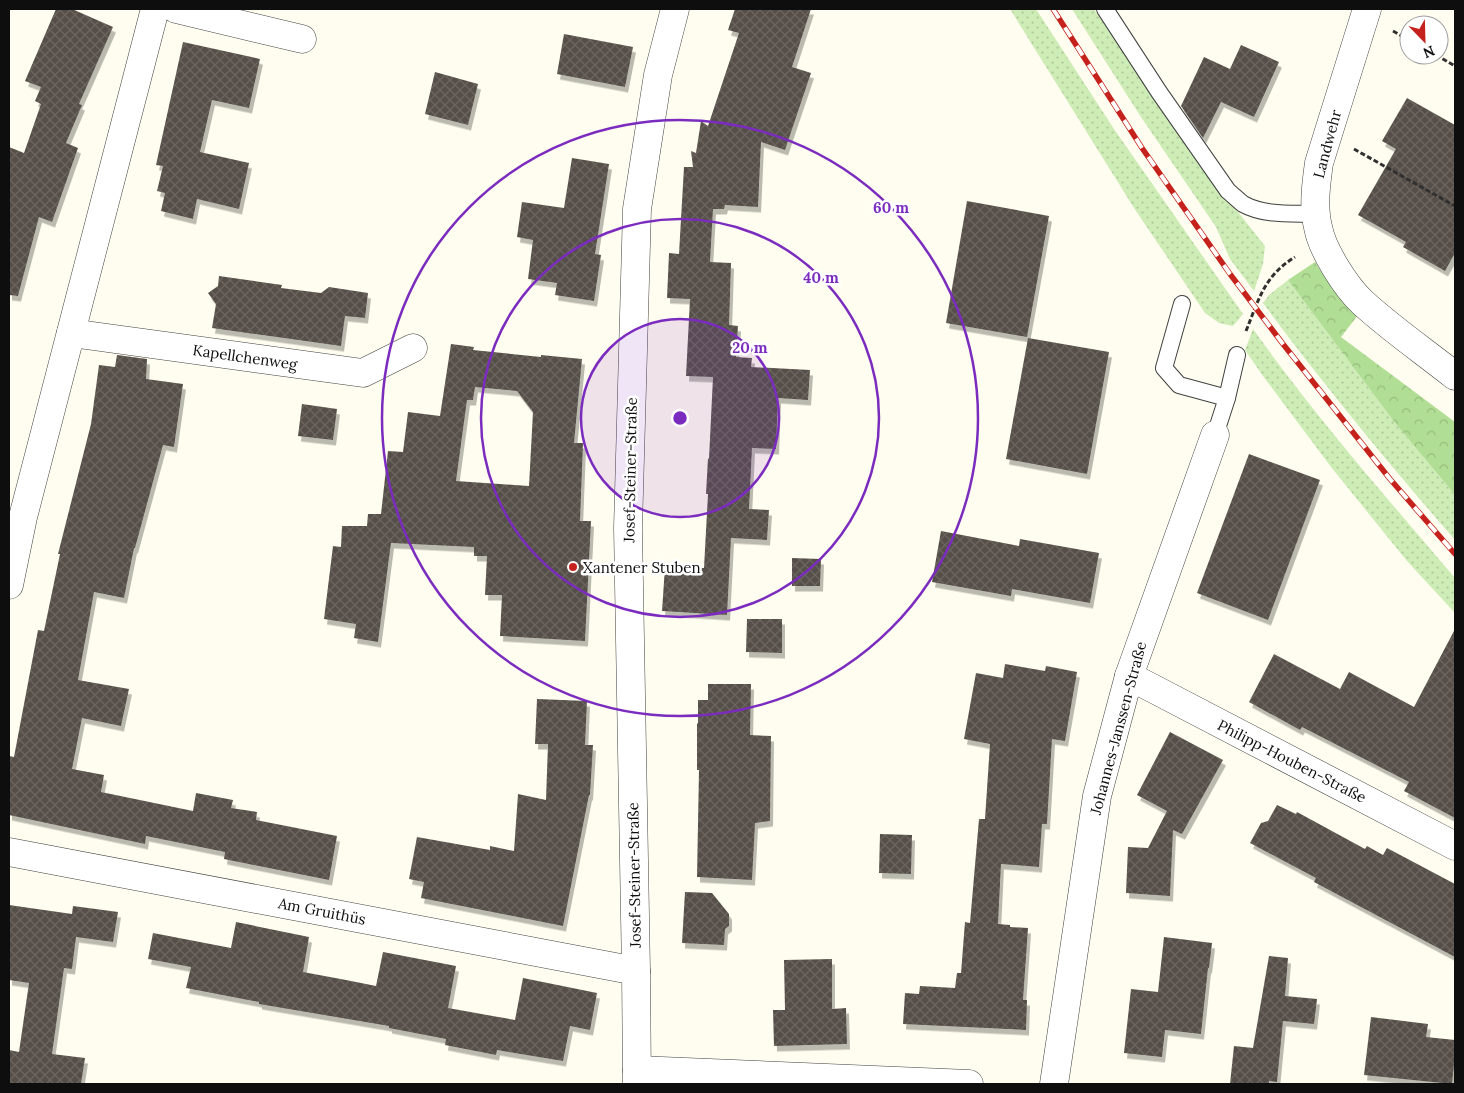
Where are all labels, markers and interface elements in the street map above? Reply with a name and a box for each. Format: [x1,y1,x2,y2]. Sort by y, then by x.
north arrow [1399,15,1449,65]
text: N [1420,42,1438,62]
street label: Landwehr [1309,107,1345,180]
text: 60 m [873,198,909,217]
text: 40 m [803,268,839,287]
text: 20 m [732,338,768,357]
street label: Kapellchenweg [191,340,299,374]
street label: Josef-Steiner-Straße [619,397,641,544]
centre of rings [671,409,689,427]
place label: Xantener Stuben [583,558,701,577]
marker: Xantener Stuben [567,561,579,573]
street label: Johannes-Janssen-Straße [1085,639,1150,818]
street label: Philipp-Houben-Straße [1214,715,1370,807]
street label: Josef-Steiner-Straße [623,802,645,949]
street label: Am Gruithüs [276,893,367,929]

